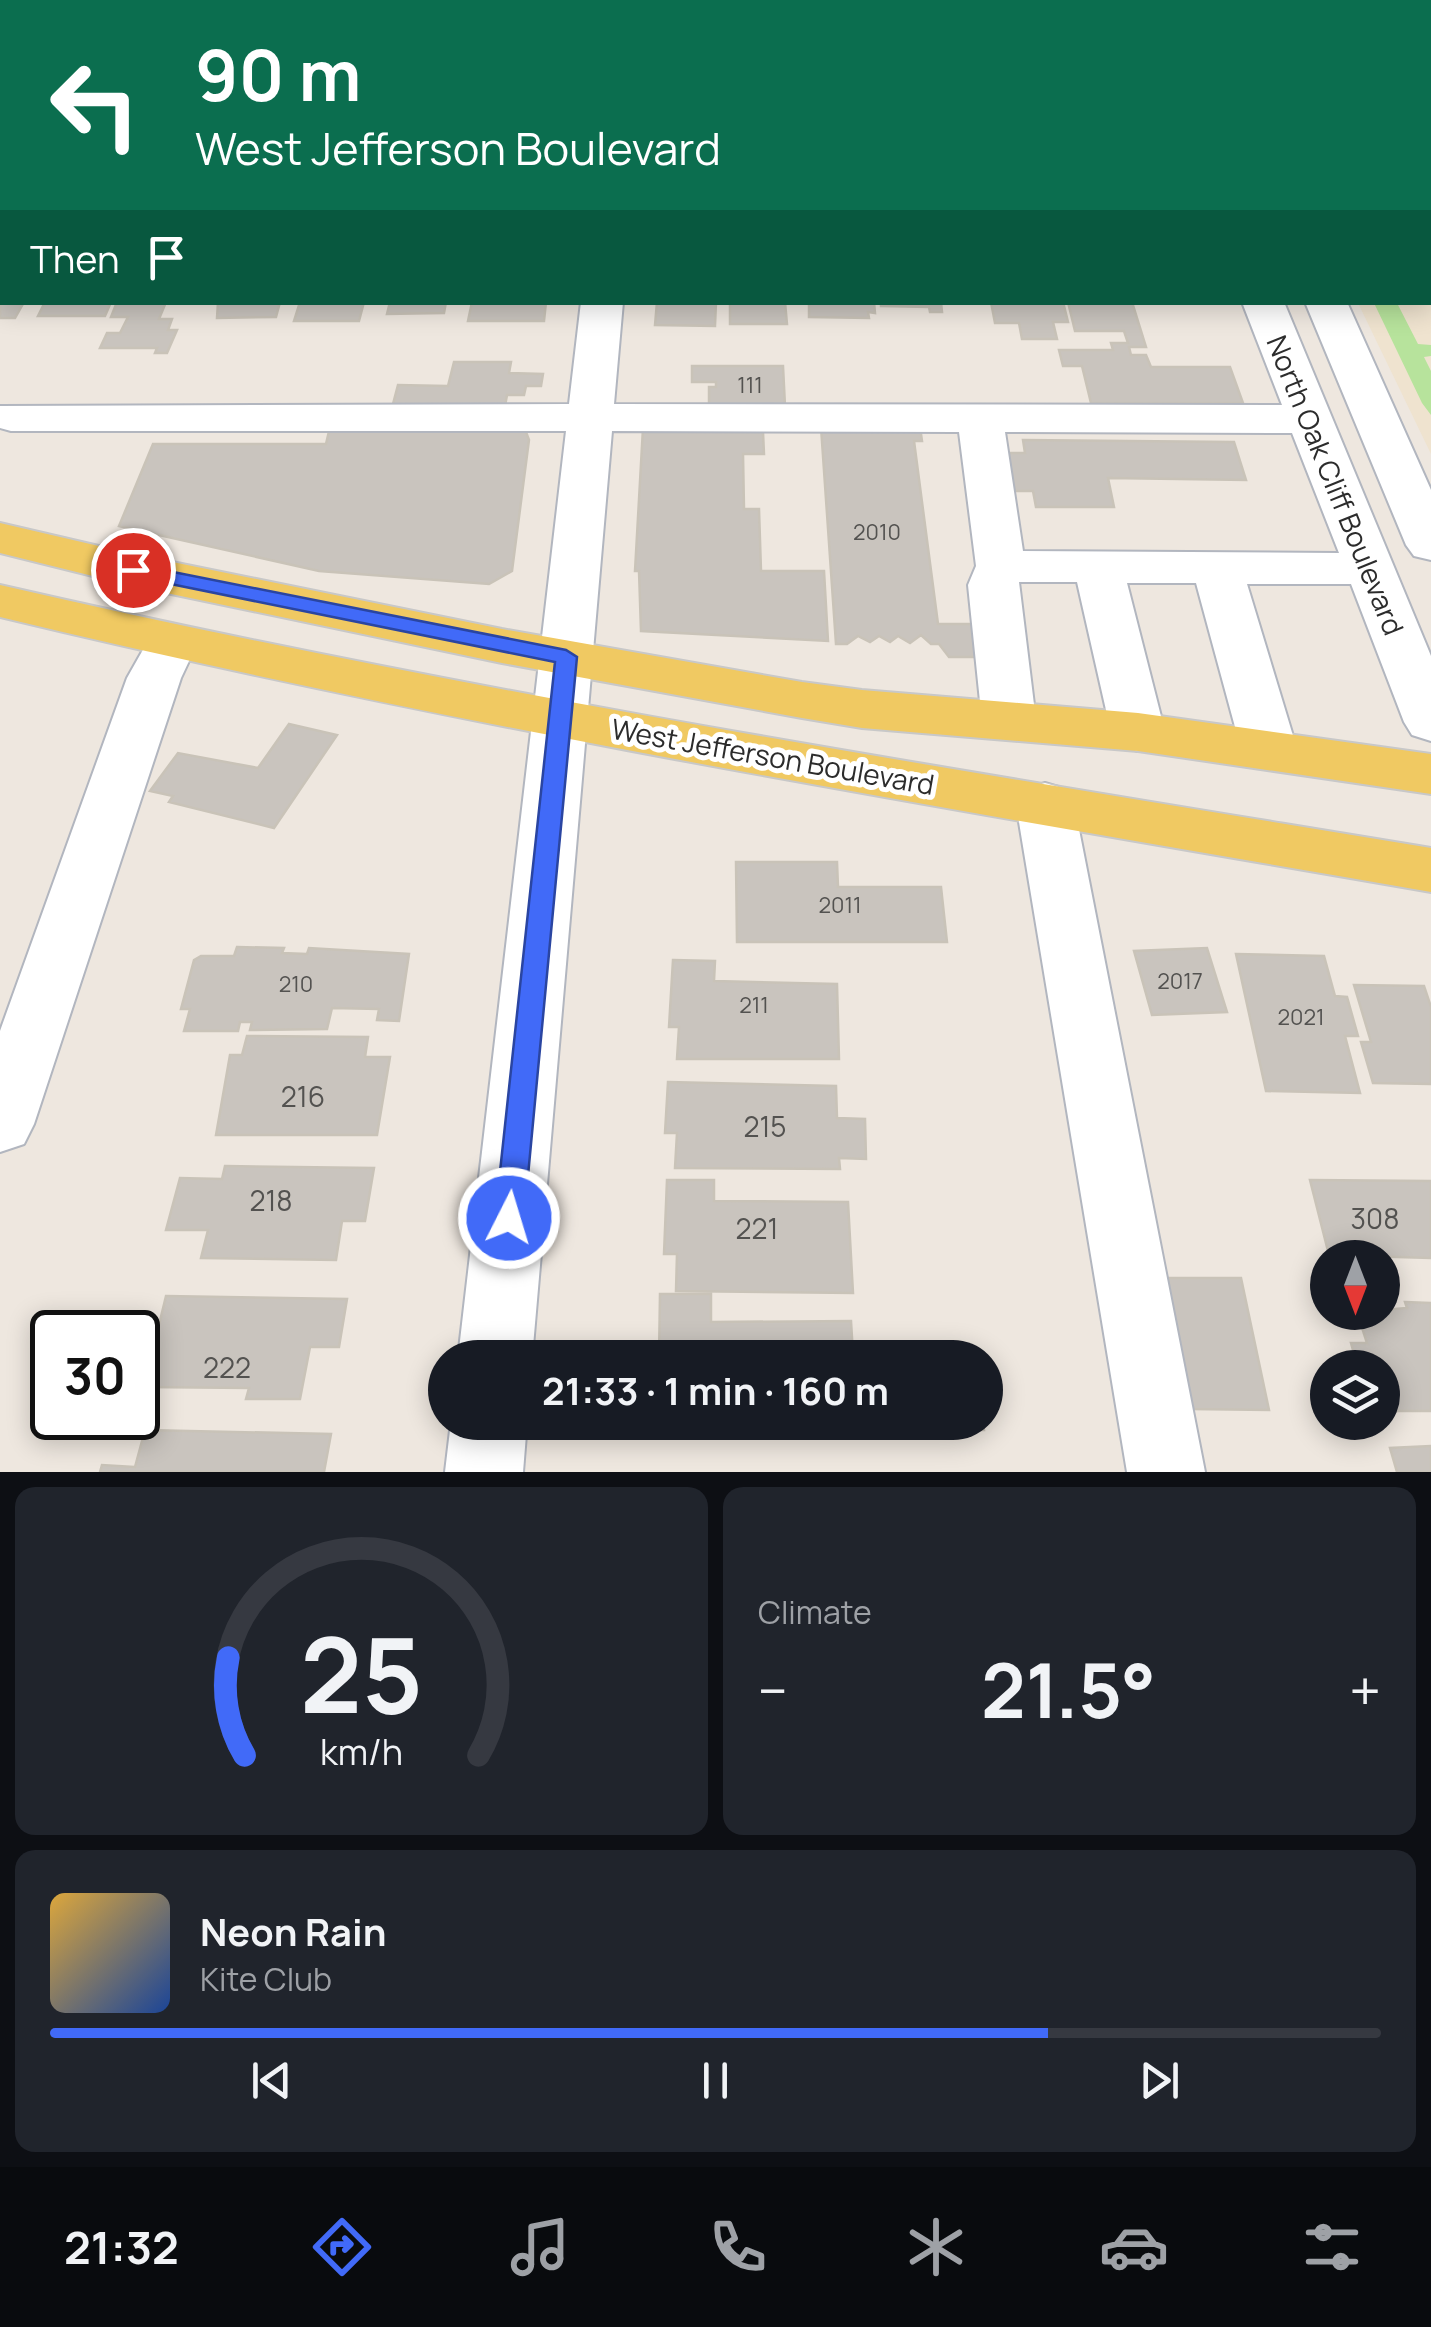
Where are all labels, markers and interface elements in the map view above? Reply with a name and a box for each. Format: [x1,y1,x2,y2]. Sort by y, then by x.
text: 90 m [195,26,362,122]
icon: left [30,40,160,170]
text: West Jefferson Boulevard [195,117,721,179]
icon: arrive [139,230,194,285]
text: Then [30,232,119,284]
street label: North Oak Cliff Boulevard [1258,330,1414,640]
house number: 111 [737,370,763,400]
house number: 2010 [853,517,901,547]
pin [91,528,176,613]
icon: arrive [106,543,161,598]
street label: West Jefferson Boulevard [609,709,937,803]
house number: 2011 [818,890,862,920]
house number: 2017 [1157,966,1203,996]
house number: 210 [279,969,313,999]
house number: 211 [739,990,769,1020]
house number: 2021 [1277,1002,1325,1032]
house number: 216 [281,1077,325,1115]
house number: 215 [743,1107,787,1145]
position arrow [457,1166,561,1270]
house number: 218 [249,1181,293,1219]
house number: 308 [1351,1199,1399,1237]
house number: 221 [736,1209,778,1247]
north arrow [1310,1240,1400,1330]
map controls [1310,1240,1400,1440]
speed limit sign: 30 [30,1310,160,1440]
house number: 222 [203,1348,251,1386]
button: layers [1310,1350,1400,1440]
text: 21:33 · 1 min · 160 m [542,1364,889,1416]
text: Climate [758,1590,872,1634]
text: 25 [300,1602,423,1744]
text: 21.5° [981,1638,1156,1741]
text: − [758,1652,788,1728]
text: + [1349,1652,1381,1728]
text: km/h [320,1727,403,1776]
text: Neon Rain [200,1905,386,1957]
text: Kite Club [200,1957,332,2001]
icon: previous [244,2053,299,2108]
icon: pause [688,2053,743,2108]
icon: next [1132,2053,1187,2108]
icon: directions [307,2212,377,2282]
icon: music [505,2212,575,2282]
icon: phone [703,2212,773,2282]
icon: climate [901,2212,971,2282]
icon: car [1099,2212,1169,2282]
icon: filters [1297,2212,1367,2282]
text: 21:32 [64,2216,179,2278]

